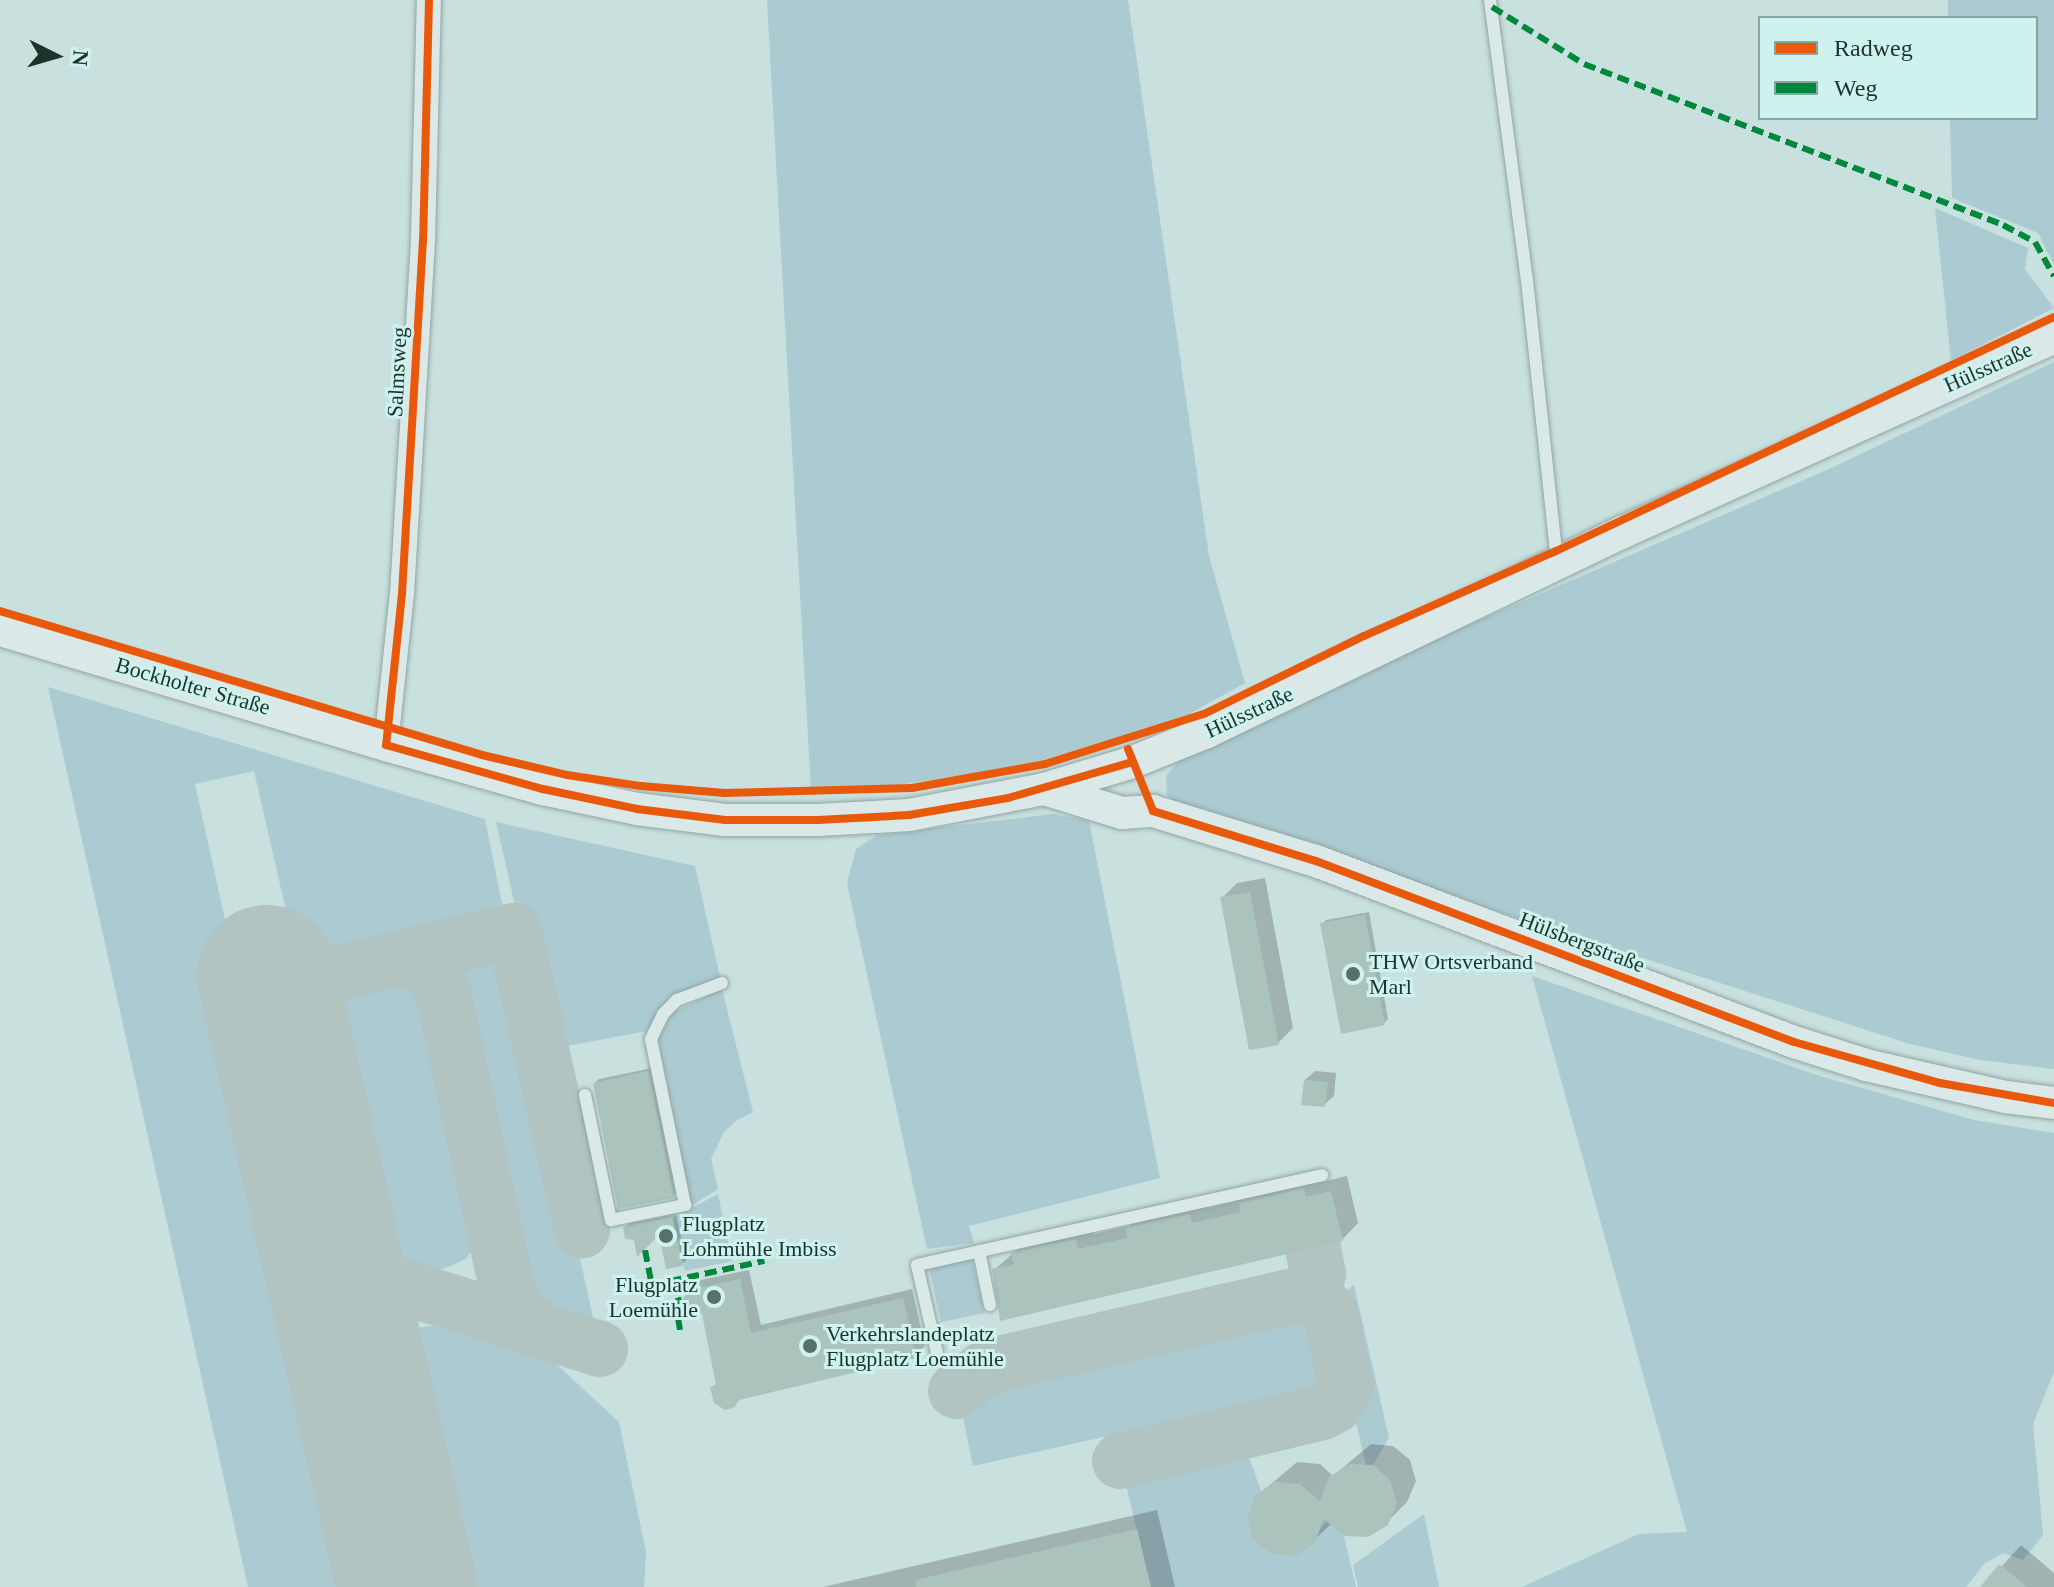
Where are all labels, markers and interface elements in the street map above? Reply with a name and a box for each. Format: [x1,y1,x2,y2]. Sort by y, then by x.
north arrow [16,16,96,96]
legend [1758,16,2038,120]
text: Radweg [1834,35,1913,61]
text: N [67,49,94,67]
text: Weg [1834,75,1877,101]
street label: Salmsweg [381,326,413,418]
street label: Hülsstraße [1940,336,2036,398]
street label: Bockholter Straße [113,651,273,721]
street label: Hülsstraße [1201,680,1297,744]
street label: Hülsbergstraße [1515,906,1649,978]
place label: THW Ortsverband Marl [1369,948,1533,1000]
marker: THW Ortsverband Marl [1344,965,1362,983]
place label: Flugplatz Lohmühle Imbiss [682,1210,837,1262]
marker: Flugplatz Lohmühle Imbiss [657,1227,675,1245]
place label: Flugplatz Loemühle [609,1271,698,1322]
marker: Flugplatz Loemühle [705,1288,723,1306]
place label: Verkehrslandeplatz Flugplatz Loemühle [826,1320,1004,1372]
marker: Verkehrslandeplatz Flugplatz Loemühle [801,1337,819,1355]

